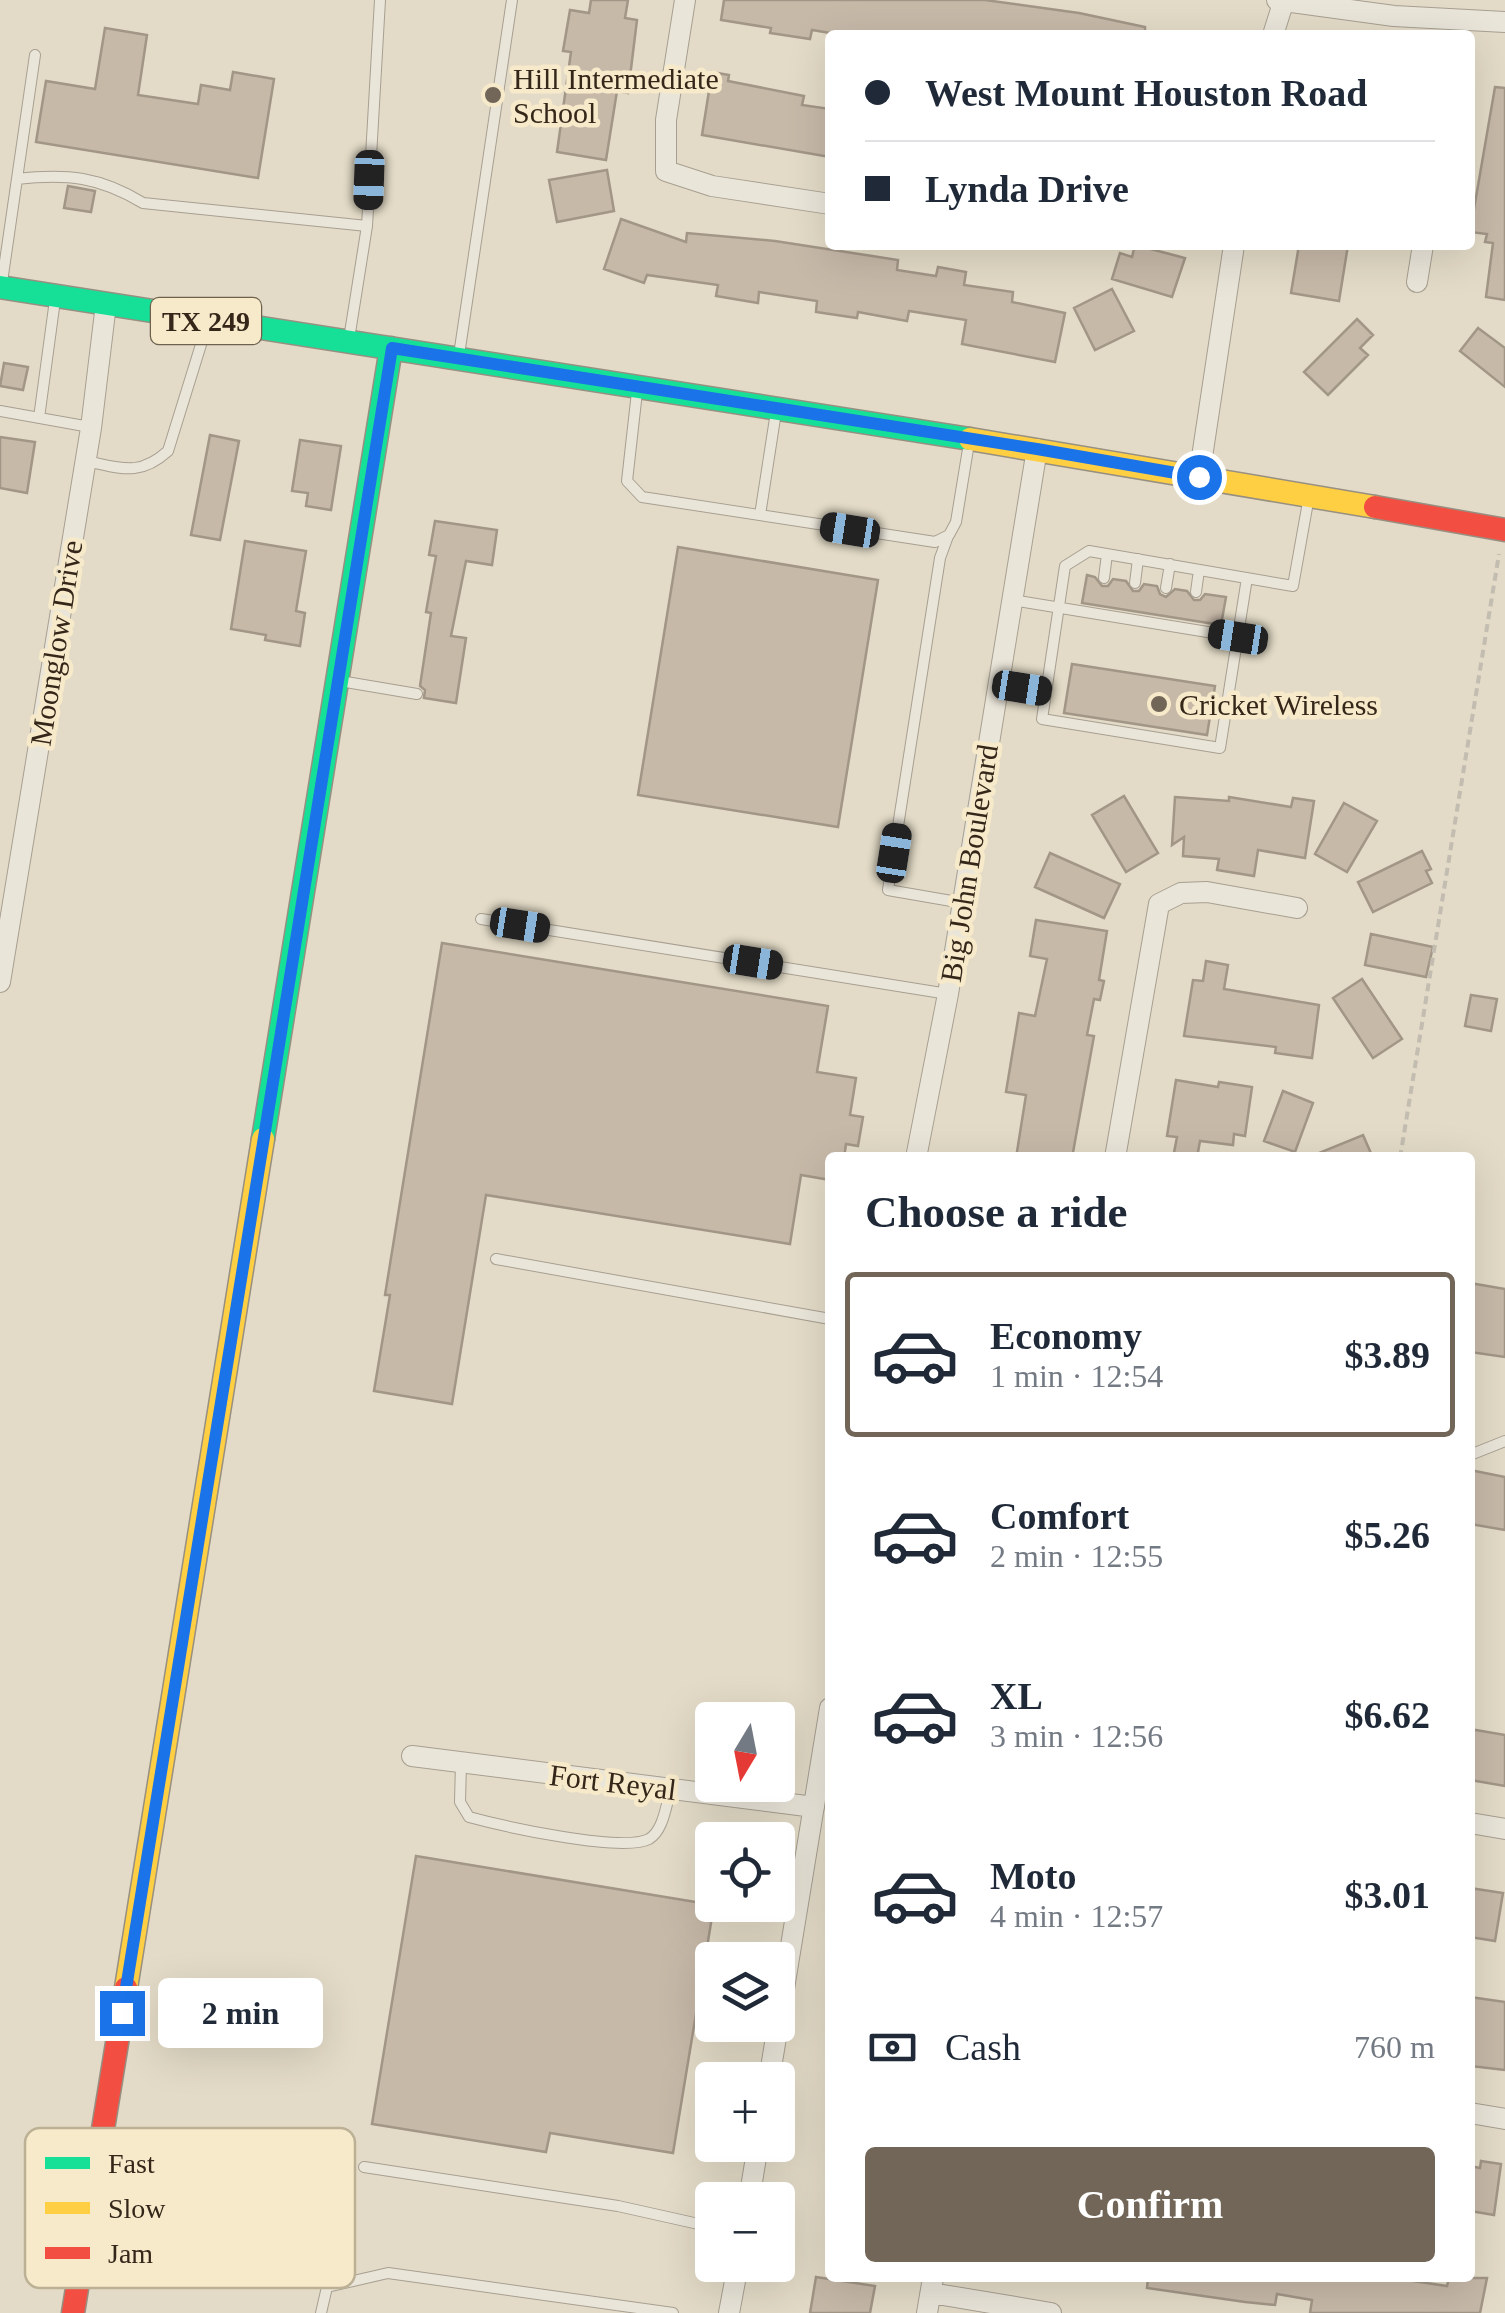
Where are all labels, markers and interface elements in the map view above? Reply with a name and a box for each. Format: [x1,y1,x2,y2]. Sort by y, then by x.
place label: Hill Intermediate School [513,62,719,129]
text: West Mount Houston Road [925,72,1367,114]
marker: Hill Intermediate School [482,84,504,106]
car [353,149,385,211]
text: Lynda Drive [925,168,1129,210]
road number: TX 249 [151,298,261,344]
route start [1177,455,1222,500]
car [818,510,882,550]
street label: Moonglow Drive [23,538,89,748]
car [1206,617,1270,657]
car [990,668,1054,708]
place label: Cricket Wireless [1179,688,1378,721]
marker: Cricket Wireless [1148,693,1170,715]
street label: Big John Boulevard [934,742,1004,984]
car [874,821,914,885]
car [488,905,552,945]
car [721,942,785,982]
text: Choose a ride [865,1187,1128,1237]
icon: car [870,1310,960,1400]
text: Economy [990,1315,1142,1357]
text: $3.89 [1345,1334,1430,1376]
text: 1 min · 12:54 [990,1358,1163,1394]
icon: car [870,1490,960,1580]
text: Comfort [990,1495,1129,1537]
text: $5.26 [1345,1514,1430,1556]
text: 2 min · 12:55 [990,1538,1163,1574]
icon: car [870,1670,960,1760]
text: XL [990,1675,1043,1717]
text: $6.62 [1345,1694,1430,1736]
north arrow [695,1702,795,1802]
map controls [695,1702,795,2282]
text: 3 min · 12:56 [990,1718,1163,1754]
street label: Fort Reyal [548,1758,678,1806]
button: locate [695,1822,795,1922]
icon: car [870,1850,960,1940]
text: Moto [990,1855,1077,1897]
text: $3.01 [1345,1874,1430,1916]
text: 4 min · 12:57 [990,1898,1163,1934]
button: layers [695,1942,795,2042]
callout: 2 min [157,1978,322,2048]
route end [100,1991,145,2036]
text: 2 min [202,1995,279,2031]
icon: cash [865,2020,920,2075]
text: Cash [945,2026,1021,2068]
text: 760 m [1354,2029,1435,2065]
button: + [695,2062,795,2162]
legend [25,2128,355,2288]
button: Confirm [865,2147,1435,2262]
text: Fast [108,2148,155,2179]
button: − [695,2182,795,2282]
text: Slow [108,2193,166,2224]
text: Jam [108,2238,153,2269]

